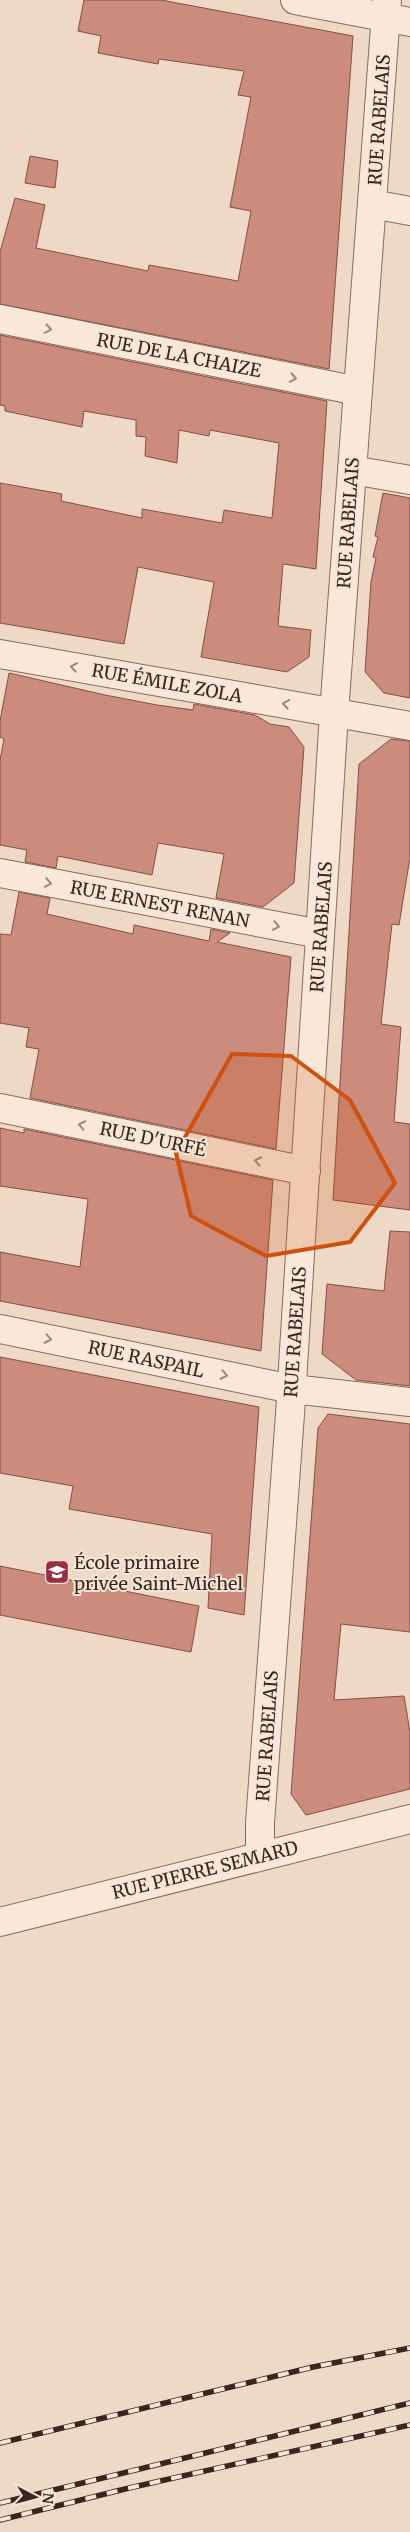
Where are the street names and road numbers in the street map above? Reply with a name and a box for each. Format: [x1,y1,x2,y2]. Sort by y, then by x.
street label: RUE RABELAIS [363,53,395,186]
street label: RUE DE LA CHAIZE [95,328,264,382]
street label: RUE RABELAIS [332,456,364,589]
street label: RUE ÉMILE ZOLA [90,658,244,708]
street label: RUE RABELAIS [305,860,337,993]
street label: RUE ERNEST RENAN [68,875,252,933]
street label: RUE D'URFÉ [98,1117,209,1162]
street label: RUE RABELAIS [279,1265,311,1398]
street label: RUE RASPAIL [86,1335,206,1383]
street label: RUE RABELAIS [251,1669,283,1802]
street label: RUE PIERRE SEMARD [110,1836,300,1904]

